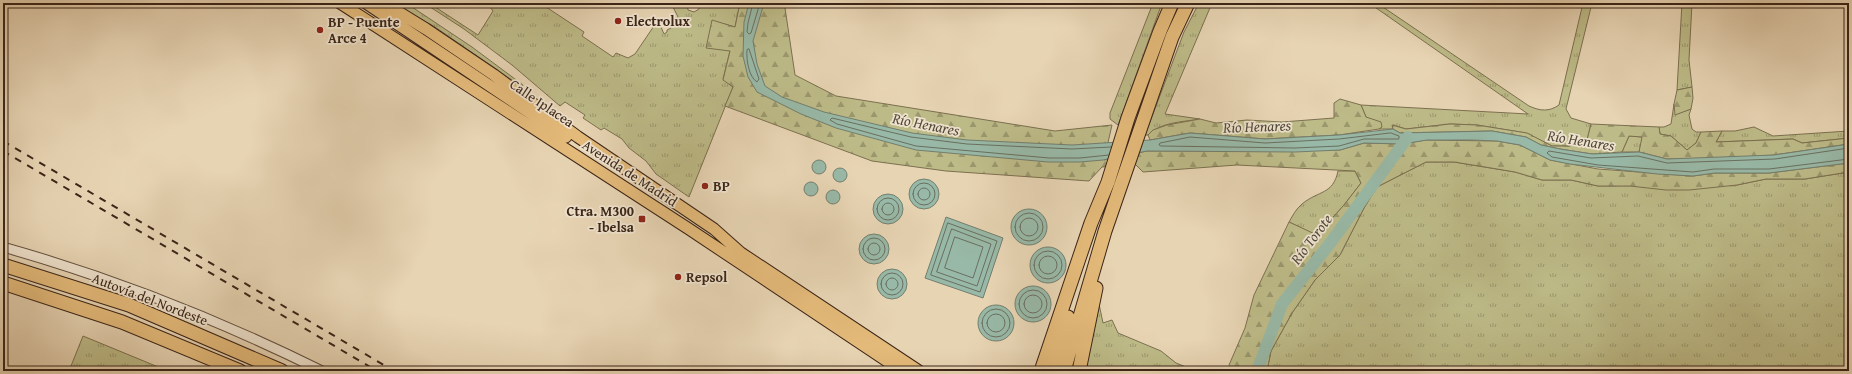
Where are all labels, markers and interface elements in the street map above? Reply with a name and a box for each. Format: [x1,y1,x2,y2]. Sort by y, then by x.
place label: Electrolux [626,11,691,31]
place label: BP - Puente Arce 4 [328,12,400,48]
marker: Electrolux [613,16,623,26]
marker: BP - Puente Arce 4 [315,25,325,35]
street label: Calle Iplacea [506,74,578,132]
water label: Río Henares [890,107,962,141]
water label: Río Henares [1222,114,1292,138]
water label: Río Henares [1545,124,1617,156]
street label: Avenida de Madrid [578,135,682,212]
place label: BP [713,176,730,196]
marker: BP [700,181,710,191]
place label: Ctra. M300 - Ibelsa [566,201,635,237]
water label: Río Torote [1285,210,1337,269]
marker: Ctra. M300 - Ibelsa [637,214,647,224]
place label: Repsol [686,267,728,287]
street label: Autovía del Nordeste [89,268,211,330]
marker: Repsol [673,272,683,282]

